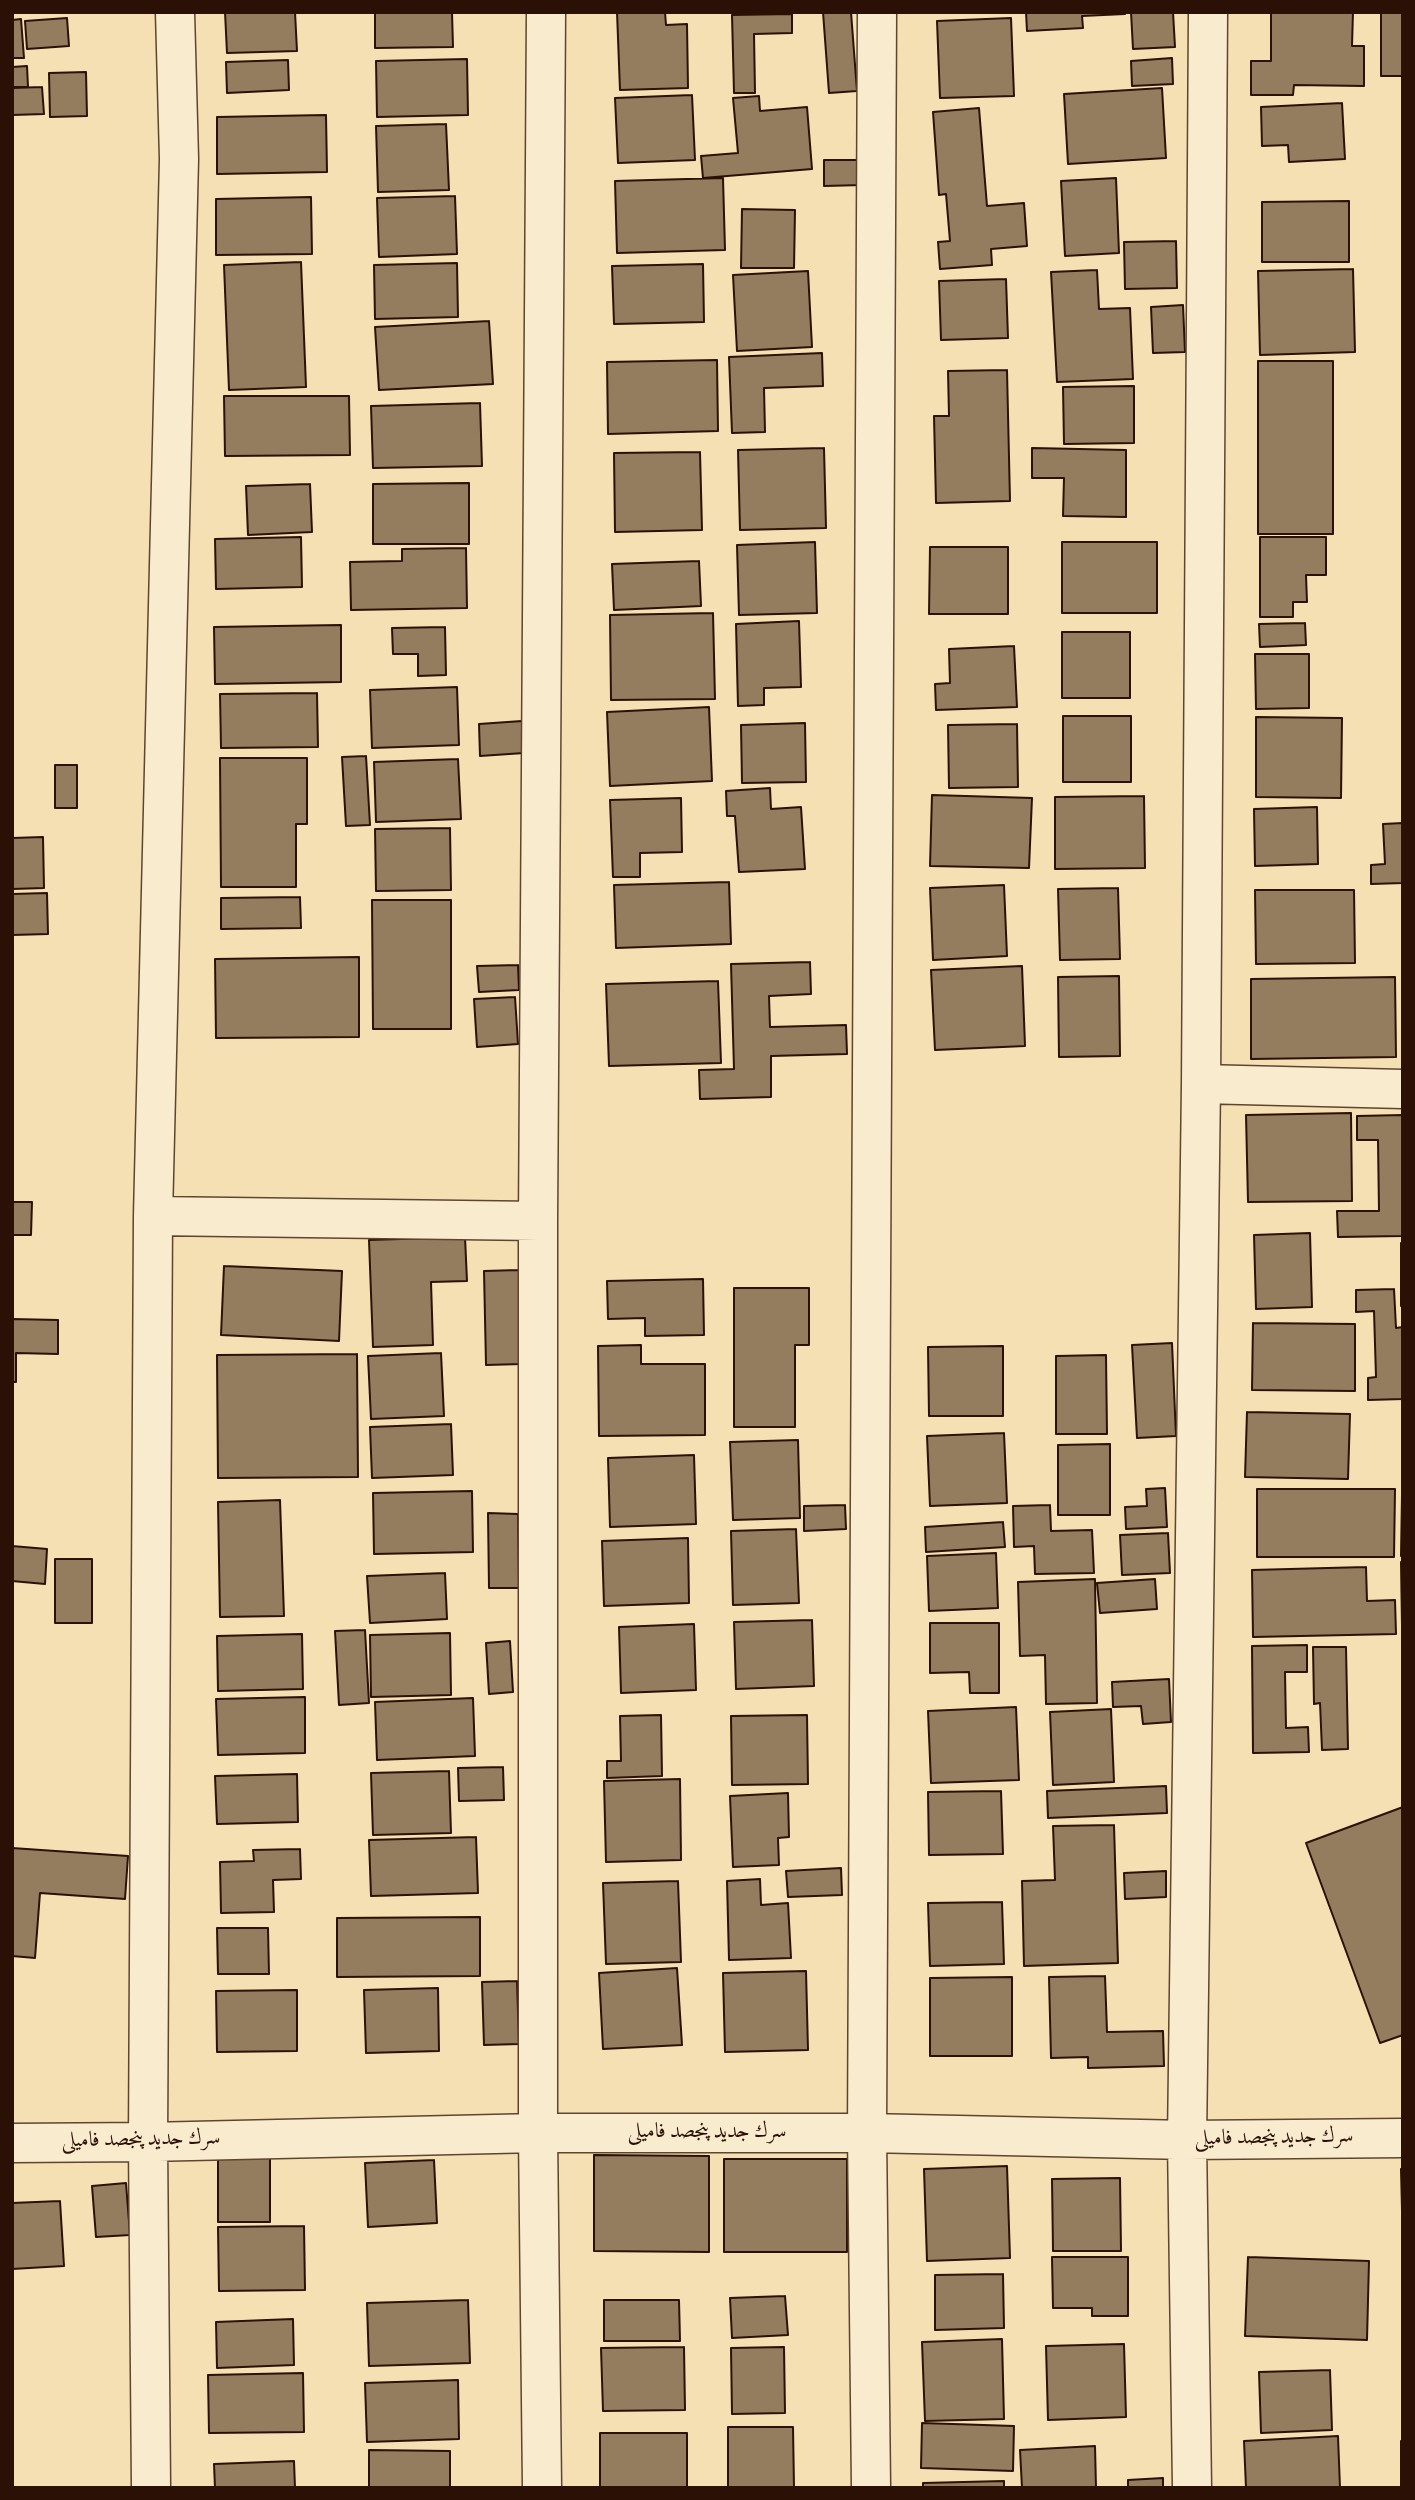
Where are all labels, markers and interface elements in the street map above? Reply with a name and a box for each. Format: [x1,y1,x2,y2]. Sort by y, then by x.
street label: سرك جدید پنجصد فامیلی [627,2120,787,2146]
street label: سرك جدید پنجصد فامیلی [1194,2125,1354,2153]
street label: سرك جدید پنجصد فامیلی [61,2127,221,2155]

